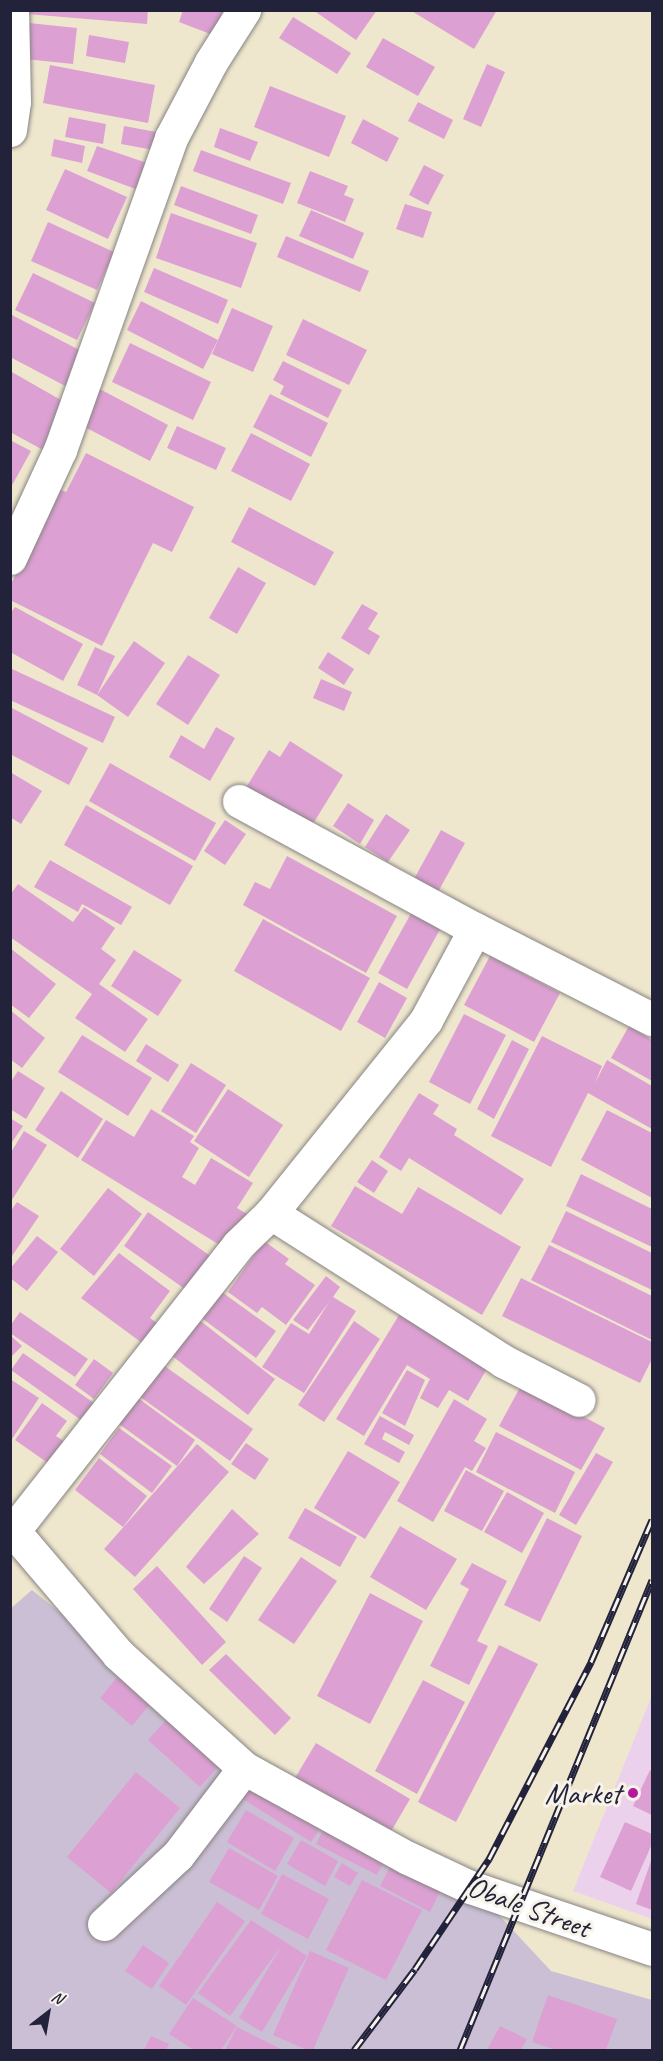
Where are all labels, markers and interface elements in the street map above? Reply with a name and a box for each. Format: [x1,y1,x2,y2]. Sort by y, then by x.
place label: Market [545,1775,621,1811]
marker: Market [626,1786,640,1800]
street label: Obale Street [463,1868,595,1946]
north arrow [18,1983,78,2043]
text: N [48,1986,67,2009]

